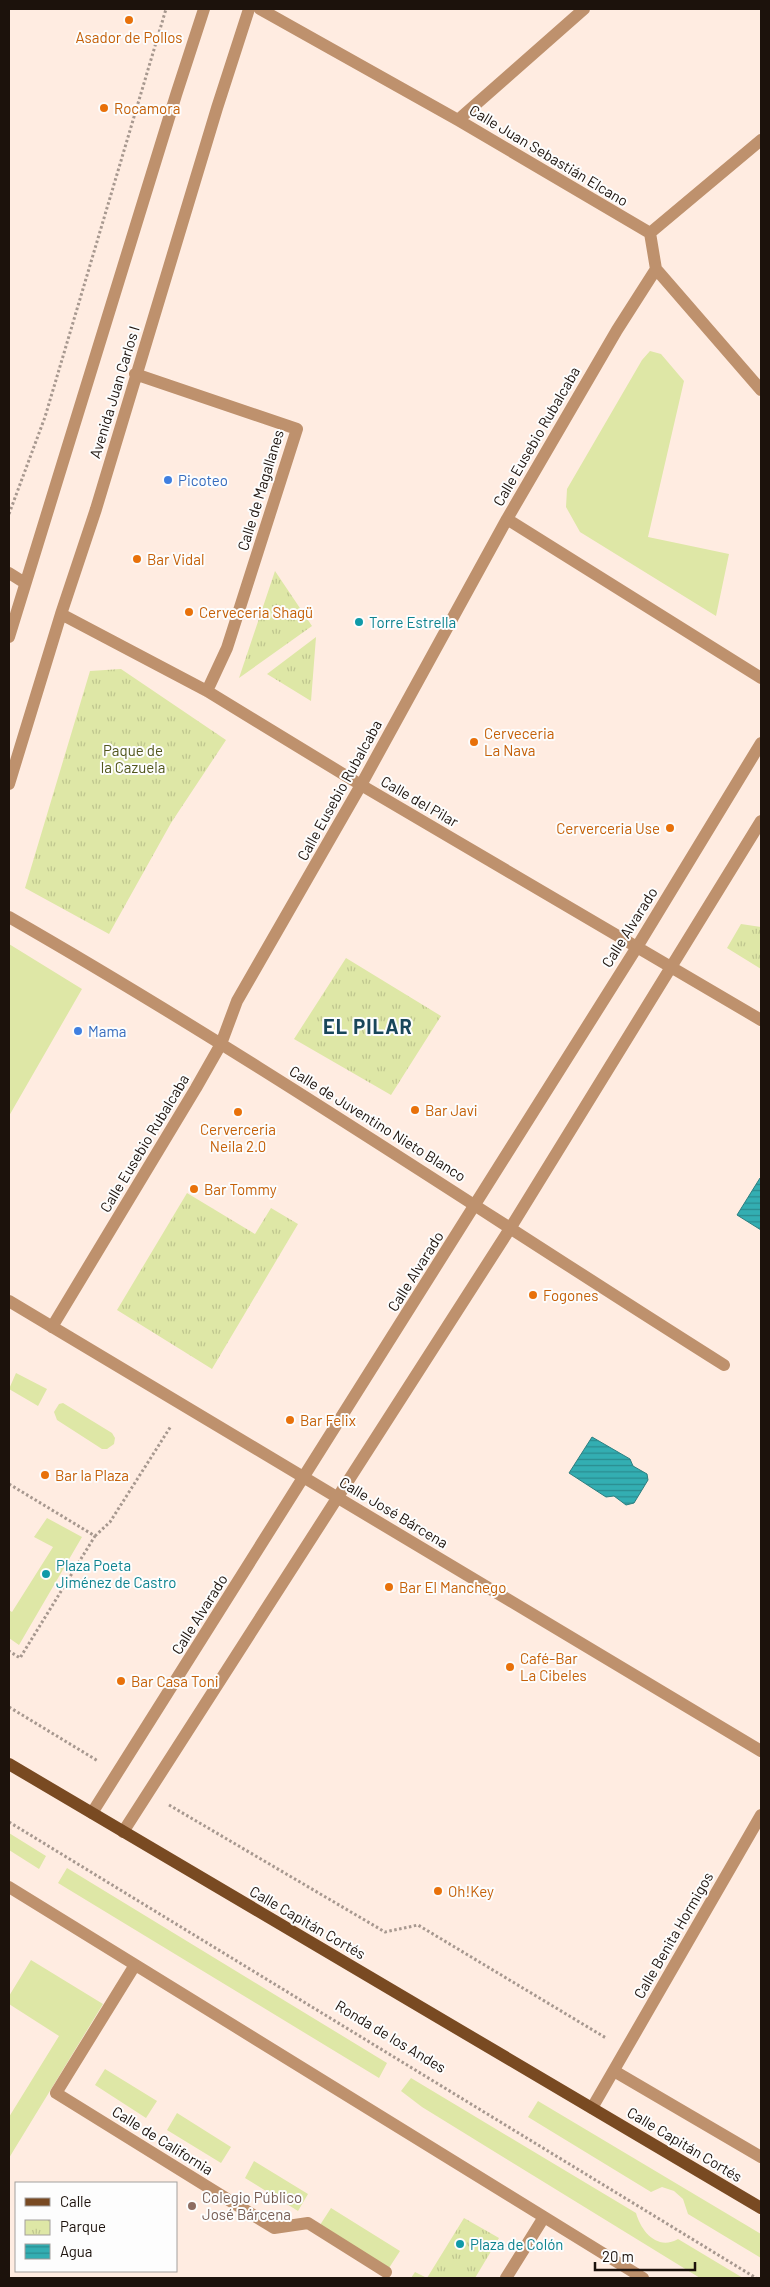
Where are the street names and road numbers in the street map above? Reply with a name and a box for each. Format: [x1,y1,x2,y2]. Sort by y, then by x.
street label: Calle Juan Sebastián Elcano [466,100,632,210]
street label: Avenida Juan Carlos I [85,324,143,460]
street label: Calle Eusebio Rubalcaba [489,363,583,509]
street label: Calle de Magallanes [233,427,287,553]
street label: Calle Eusebio Rubalcaba [293,717,385,863]
street label: Calle del Pilar [378,772,462,831]
street label: Calle Alvarado [597,884,661,970]
street label: Calle de Juventino Nieto Blanco [287,1061,469,1185]
street label: Calle Eusebio Rubalcaba [96,1071,192,1215]
street label: Calle Alvarado [383,1228,447,1314]
street label: Calle José Bárcena [336,1472,452,1552]
street label: Calle Alvarado [167,1571,231,1657]
street label: Calle Benita Hormigos [629,1869,717,2001]
street label: Calle Capitán Cortés [247,1882,369,1962]
street label: Ronda de los Andes [333,1996,449,2076]
street label: Calle de California [109,2102,217,2178]
street label: Calle Capitán Cortés [624,2103,746,2185]

